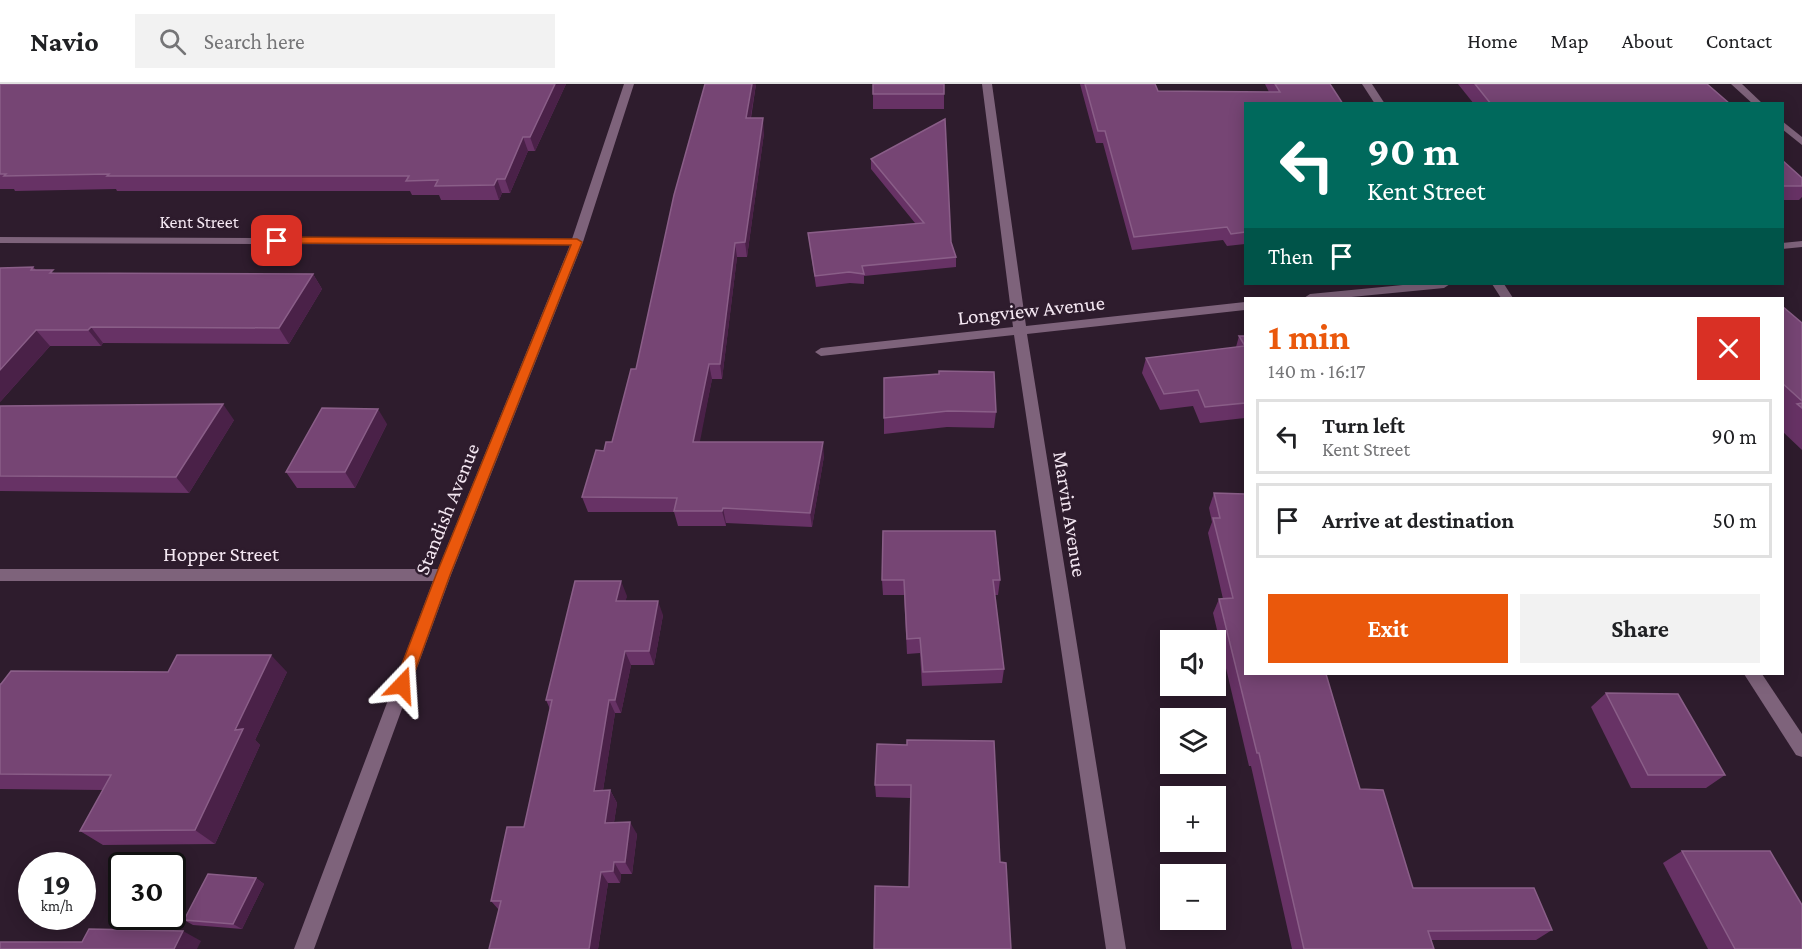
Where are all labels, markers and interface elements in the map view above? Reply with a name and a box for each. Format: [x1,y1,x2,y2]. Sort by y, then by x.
search box [135,14,555,68]
icon: search [156,25,189,58]
text: Navio [30,26,99,57]
text: Search here [204,29,305,54]
text: Home [1467,29,1517,53]
text: Map [1550,29,1589,53]
text: About [1622,29,1673,53]
text: Contact [1706,29,1772,53]
icon: left [1268,126,1346,204]
text: 90 m [1367,127,1459,174]
text: Kent Street [1367,176,1486,206]
street label: Kent Street [159,212,240,232]
pin [251,215,302,266]
icon: arrive [260,224,293,257]
icon: arrive [1325,240,1358,273]
text: Then [1268,244,1313,269]
street label: Longview Avenue [956,290,1106,330]
text: 1 min [1268,317,1350,357]
button: close [1697,317,1760,380]
text: 140 m · 16:17 [1268,360,1366,382]
text: Turn left [1322,413,1405,438]
icon: left [1271,420,1304,453]
text: 90 m [1712,424,1757,449]
text: Kent Street [1322,438,1410,460]
street label: Standish Avenue [410,440,484,578]
street label: Marvin Avenue [1048,449,1092,579]
icon: arrive [1271,504,1304,537]
text: Arrive at destination [1322,508,1514,533]
text: 50 m [1712,508,1757,533]
street label: Hopper Street [163,542,280,566]
button: Exit [1268,594,1508,663]
button: Share [1520,594,1760,663]
map controls [1160,630,1226,930]
button: sound [1160,630,1226,696]
position arrow [370,653,434,717]
button: layers [1160,708,1226,774]
button: + [1160,786,1226,852]
speed limit sign: 30 [108,852,186,930]
button: − [1160,864,1226,930]
text: 19 [43,867,71,900]
text: km/h [41,898,73,914]

